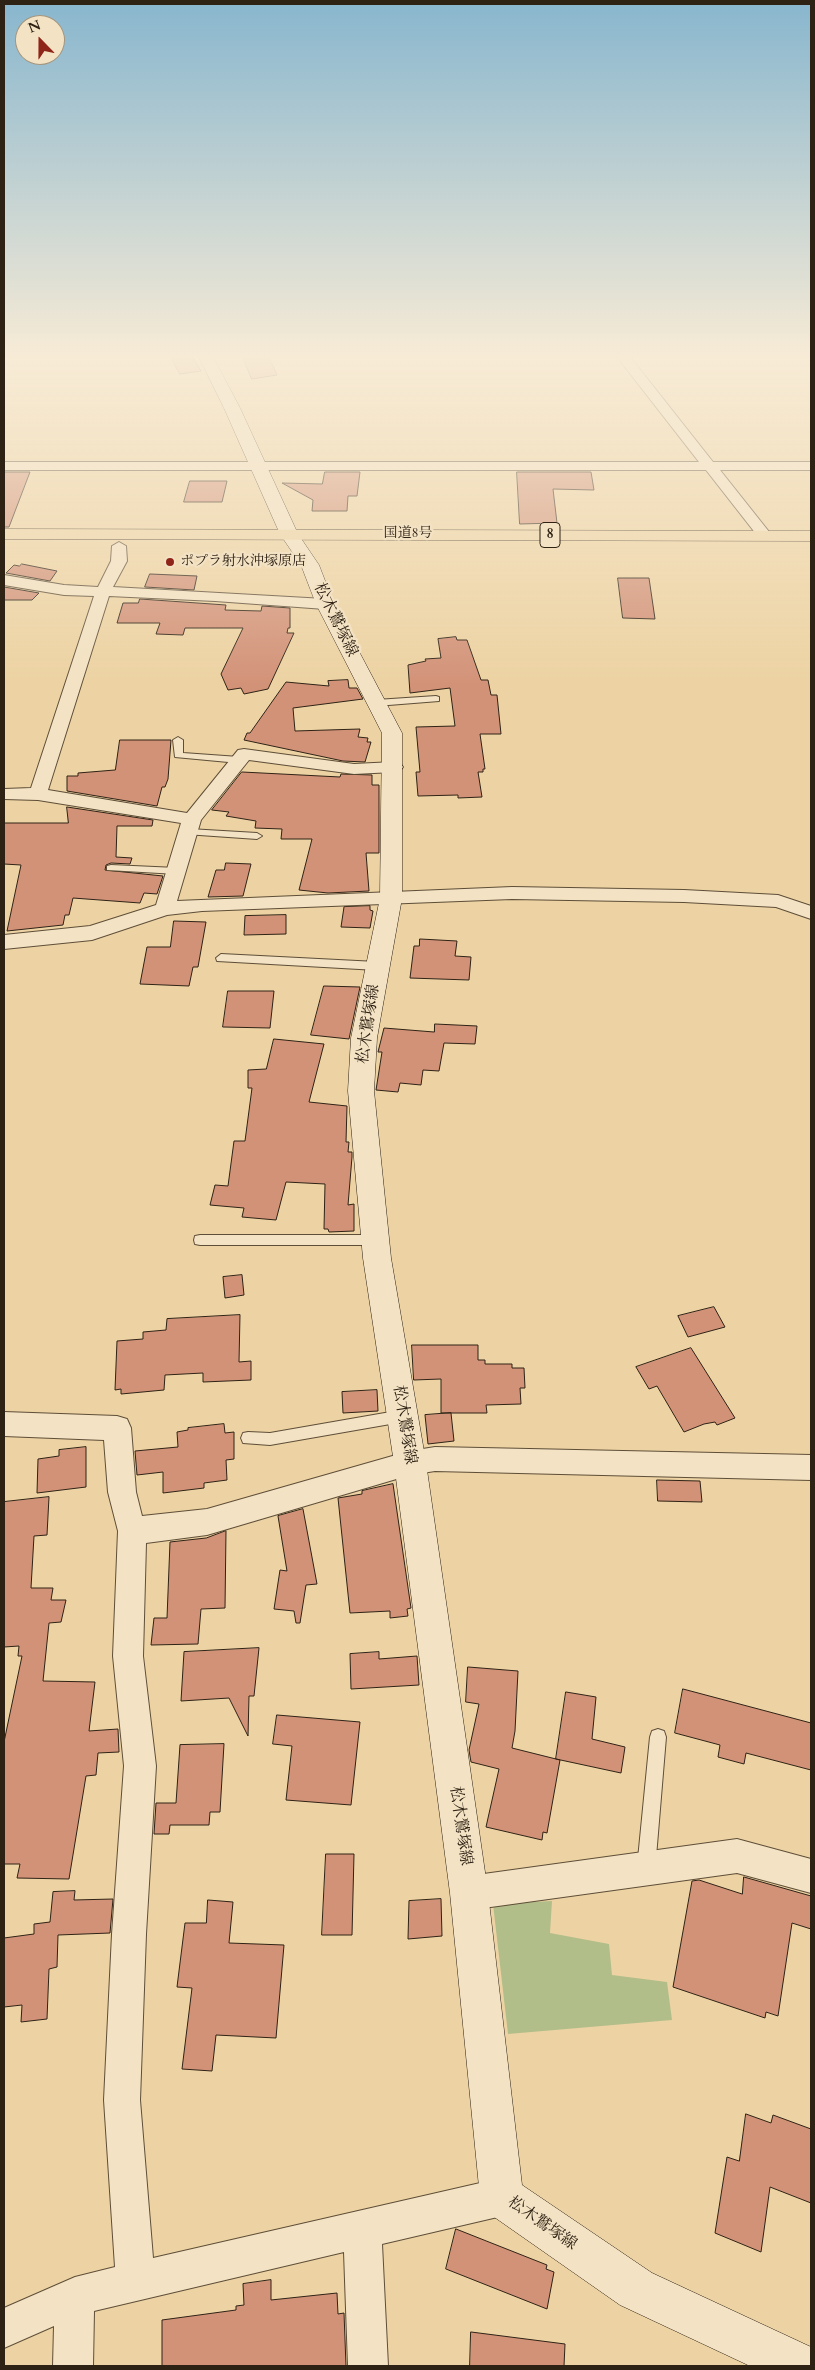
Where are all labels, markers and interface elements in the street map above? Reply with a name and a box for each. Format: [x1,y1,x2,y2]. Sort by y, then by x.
north arrow [15,15,65,65]
text: N [25,15,44,38]
road number: 8 [540,522,560,548]
street label: 国道8号 [383,526,433,542]
place label: ポプラ射水沖塚原店 [180,554,306,570]
marker: ポプラ射水沖塚原店 [164,556,176,568]
street label: 松木鷲塚線 [309,580,361,660]
street label: 松木鷲塚線 [354,983,384,1065]
street label: 松木鷲塚線 [388,1384,420,1466]
street label: 松木鷲塚線 [445,1785,475,1867]
street label: 松木鷲塚線 [504,2193,580,2255]

